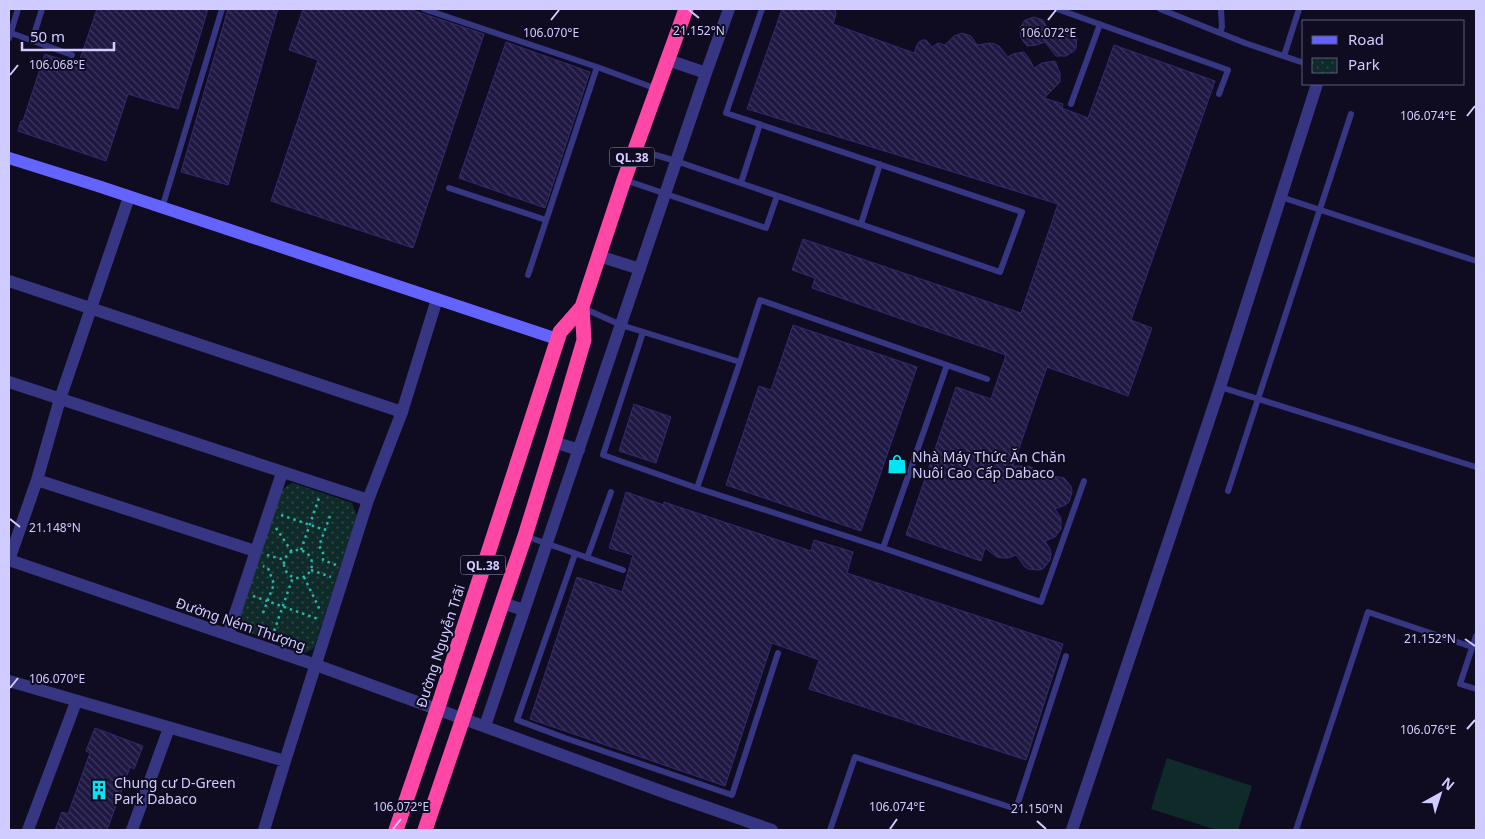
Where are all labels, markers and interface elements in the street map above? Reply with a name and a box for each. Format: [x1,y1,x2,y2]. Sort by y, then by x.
scale bar [22,20,115,52]
legend [1302,20,1465,85]
text: 21.152°N [673,22,725,39]
text: 106.070°E [523,24,579,41]
text: 106.072°E [1020,24,1076,41]
text: 50 m [30,26,65,46]
text: Road [1348,29,1384,49]
text: Park [1348,54,1380,74]
text: 106.068°E [29,56,85,73]
text: 106.074°E [1400,107,1456,124]
road number: QL.38 [610,148,654,166]
place label: Nhà Máy Thức Ăn Chăn Nuôi Cao Cấp Dabaco [912,447,1066,482]
shop icon: Nhà Máy Thức Ăn Chăn Nuôi Cao Cấp Dabaco [886,453,908,475]
text: 21.148°N [29,519,81,536]
road number: QL.38 [460,556,506,574]
street label: Đường Nguyễn Trãi [411,582,469,710]
street label: Đường Ném Thượng [174,593,308,655]
text: 21.152°N [1404,630,1456,647]
text: 106.070°E [29,670,85,687]
text: 106.076°E [1400,721,1456,738]
north arrow [1415,769,1465,819]
place label: Chung cư D-Green Park Dabaco [114,773,236,808]
text: N [1438,773,1459,794]
building icon: Chung cư D-Green Park Dabaco [88,779,110,801]
text: 106.072°E [373,798,429,815]
text: 106.074°E [869,798,925,815]
text: 21.150°N [1011,800,1063,817]

